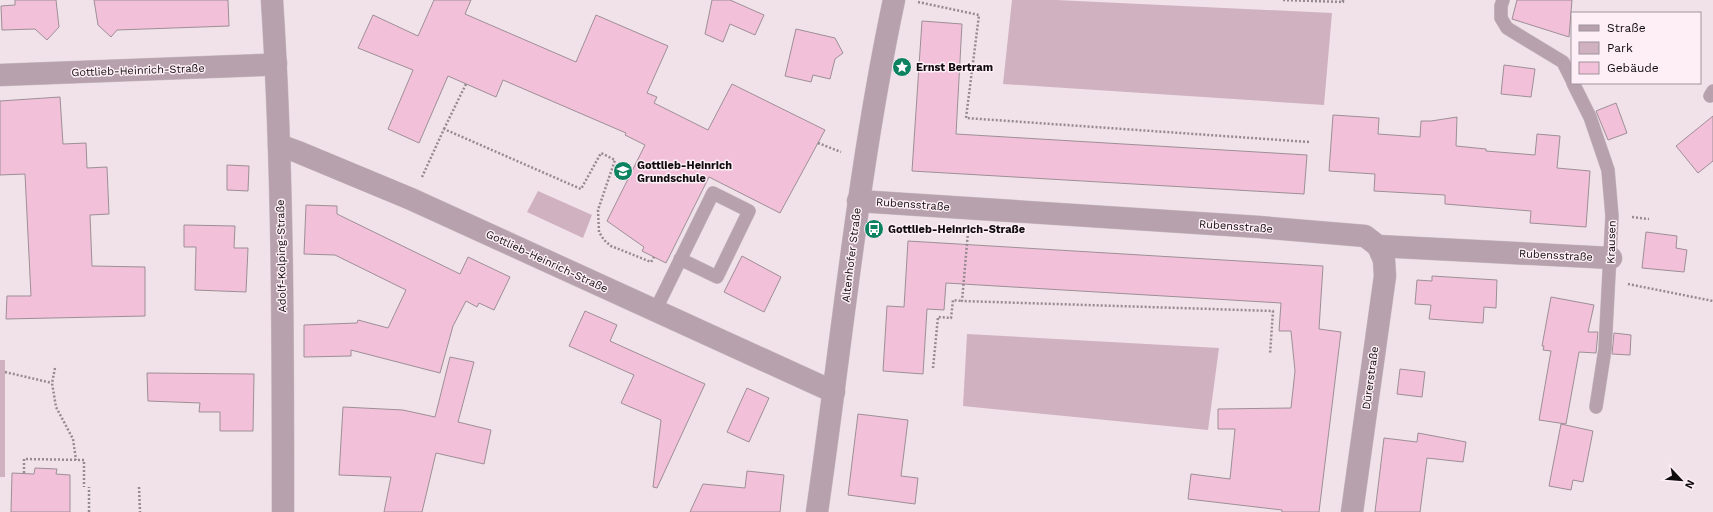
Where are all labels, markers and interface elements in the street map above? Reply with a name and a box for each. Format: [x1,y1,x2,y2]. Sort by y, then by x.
legend [1571,12,1701,84]
text: Straße [1607,21,1646,35]
text: Park [1607,41,1633,55]
place icon: Ernst Bertram [891,56,913,78]
place label: Ernst Bertram [916,61,993,74]
text: Gebäude [1607,61,1659,75]
street label: Gottlieb-Heinrich-Straße [71,62,205,79]
place label: Gottlieb-Heinrich Grundschule [637,159,732,185]
school or university icon: Gottlieb-Heinrich Grundschule [612,160,634,182]
street label: Rubensstraße [876,195,950,214]
street label: Adolf-Kolping-Straße [274,199,289,313]
street label: Altenhofer Straße [839,207,864,303]
street label: Rubensstraße [1199,217,1273,236]
bus stop icon: Gottlieb-Heinrich-Straße [863,218,885,240]
street label: Krausen [1604,220,1619,264]
place label: Gottlieb-Heinrich-Straße [888,223,1025,236]
street label: Gottlieb-Heinrich-Straße [484,227,610,296]
street label: Rubensstraße [1519,247,1593,264]
street label: Dürerstraße [1360,346,1381,411]
north arrow [1661,460,1701,500]
text: N [1682,478,1697,491]

